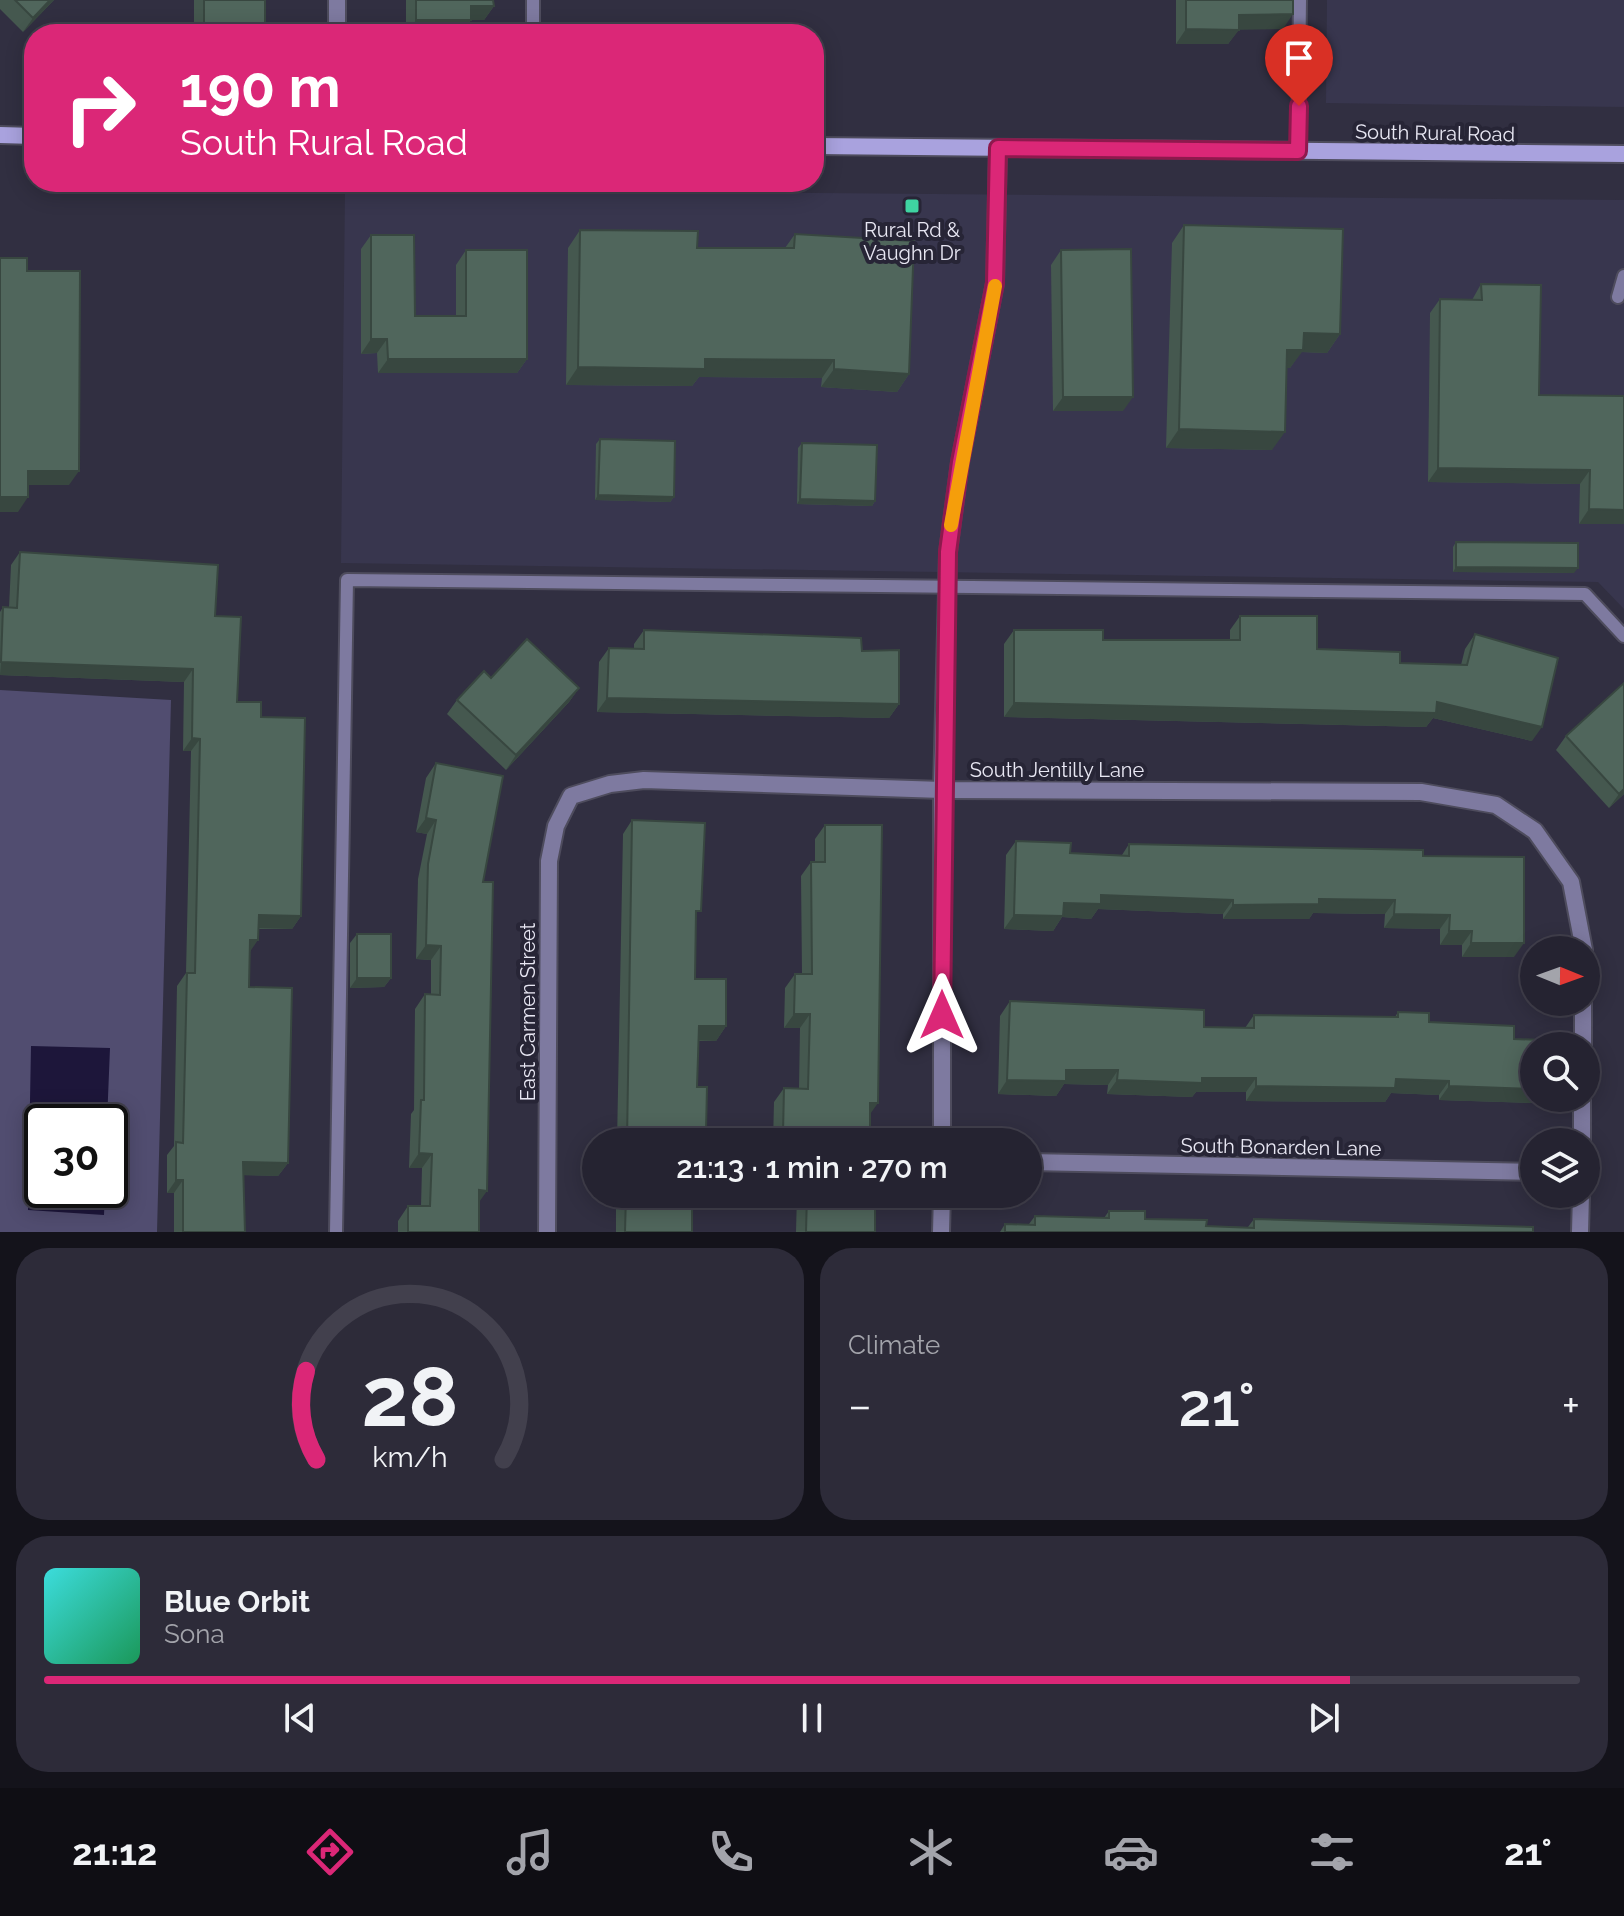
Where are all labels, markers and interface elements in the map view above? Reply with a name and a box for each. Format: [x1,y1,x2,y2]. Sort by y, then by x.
pin [1265,24,1333,106]
icon: arrive [1277,36,1321,80]
text: 190 m [180,54,341,120]
icon: right [48,56,152,160]
street label: South Rural Road [1355,120,1515,146]
text: South Rural Road [180,121,468,163]
marker: Rural Rd & Vaughn Dr [903,197,921,215]
place label: Rural Rd & Vaughn Dr [863,218,961,265]
street label: South Jentilly Lane [970,758,1145,782]
street label: East Carmen Street [516,922,540,1101]
north arrow [1520,936,1600,1016]
map controls [1520,936,1600,1208]
position arrow [900,973,984,1057]
button: search [1520,1032,1600,1112]
speed limit sign: 30 [24,1104,128,1208]
button: layers [1520,1128,1600,1208]
street label: South Bonarden Lane [1180,1133,1382,1161]
text: 21:13 · 1 min · 270 m [676,1150,948,1185]
text: Climate [848,1330,940,1360]
text: 28 [361,1348,459,1445]
text: 21° [1178,1370,1255,1440]
text: − [848,1380,872,1431]
text: + [1562,1380,1580,1431]
text: km/h [372,1440,448,1474]
text: Blue Orbit [164,1584,310,1619]
text: Sona [164,1619,225,1649]
icon: previous [278,1696,322,1740]
icon: pause [790,1696,834,1740]
icon: next [1302,1696,1346,1740]
icon: directions [302,1824,358,1880]
icon: music [502,1824,558,1880]
icon: phone [703,1824,759,1880]
icon: climate [903,1824,959,1880]
icon: car [1103,1824,1159,1880]
icon: filters [1304,1824,1360,1880]
text: 21:12 [72,1831,157,1873]
text: 21° [1504,1831,1552,1873]

